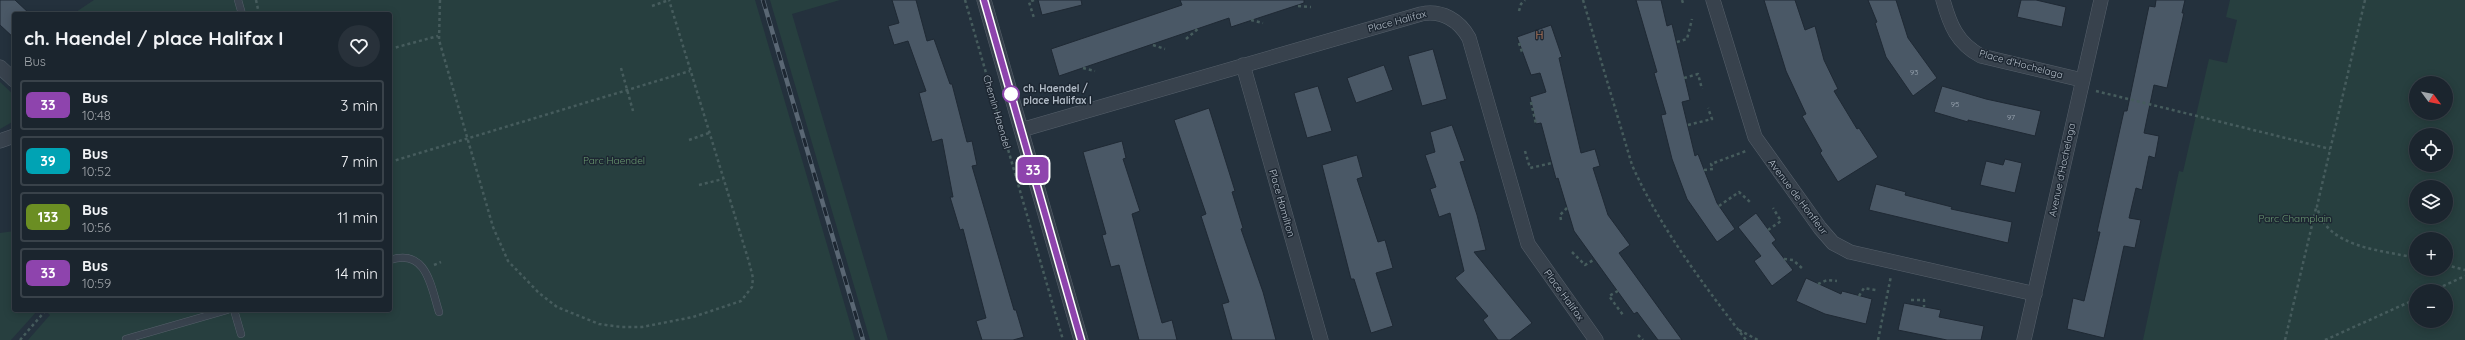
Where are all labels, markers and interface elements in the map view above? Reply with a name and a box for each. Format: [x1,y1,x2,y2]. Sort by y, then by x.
street label: Place Halifax [1366,7,1428,35]
button: heart [338,25,380,67]
text: ch. Haendel / place Halifax I [24,26,284,50]
district label: H [1536,28,1544,42]
street label: Place d'Hochelaga [1978,47,2064,81]
text: Bus [24,53,46,69]
house number: 93 [1910,67,1918,77]
street label: Chemin Haendel [980,74,1014,150]
north arrow [2409,76,2453,120]
map controls [2409,76,2453,328]
place label: ch. Haendel / place Halifax I [1023,82,1092,107]
marker: ch. Haendel / place Halifax I [1002,85,1020,103]
text: Bus [82,88,108,107]
text: 33 [40,96,56,114]
text: 3 min [340,96,378,115]
house number: 95 [1951,99,1959,109]
text: 10:48 [82,107,111,123]
house number: 97 [2007,112,2015,122]
street label: Avenue d'Hochelaga [2046,122,2078,218]
button: locate [2409,128,2453,172]
text: Bus [82,144,108,163]
text: 39 [40,152,56,170]
text: 7 min [341,152,378,171]
park label: Parc Haendel [583,154,645,167]
line badge: 33 [1015,157,1051,183]
street label: Avenue de Honfleur [1765,157,1831,238]
text: 33 [1025,161,1041,179]
text: 10:52 [82,163,111,179]
street label: Place Hamilton [1266,168,1298,238]
button: layers [2409,180,2453,224]
text: Bus [82,200,108,219]
text: 133 [38,208,58,226]
text: 11 min [337,208,378,227]
park label: Parc Champlain [2258,212,2332,225]
text: 10:56 [82,219,111,235]
button: + [2409,232,2453,276]
text: Bus [82,256,108,275]
text: 33 [40,264,56,282]
text: 14 min [335,264,378,283]
street label: Place Halifax [1541,267,1587,323]
text: 10:59 [82,275,111,291]
button: − [2409,284,2453,328]

